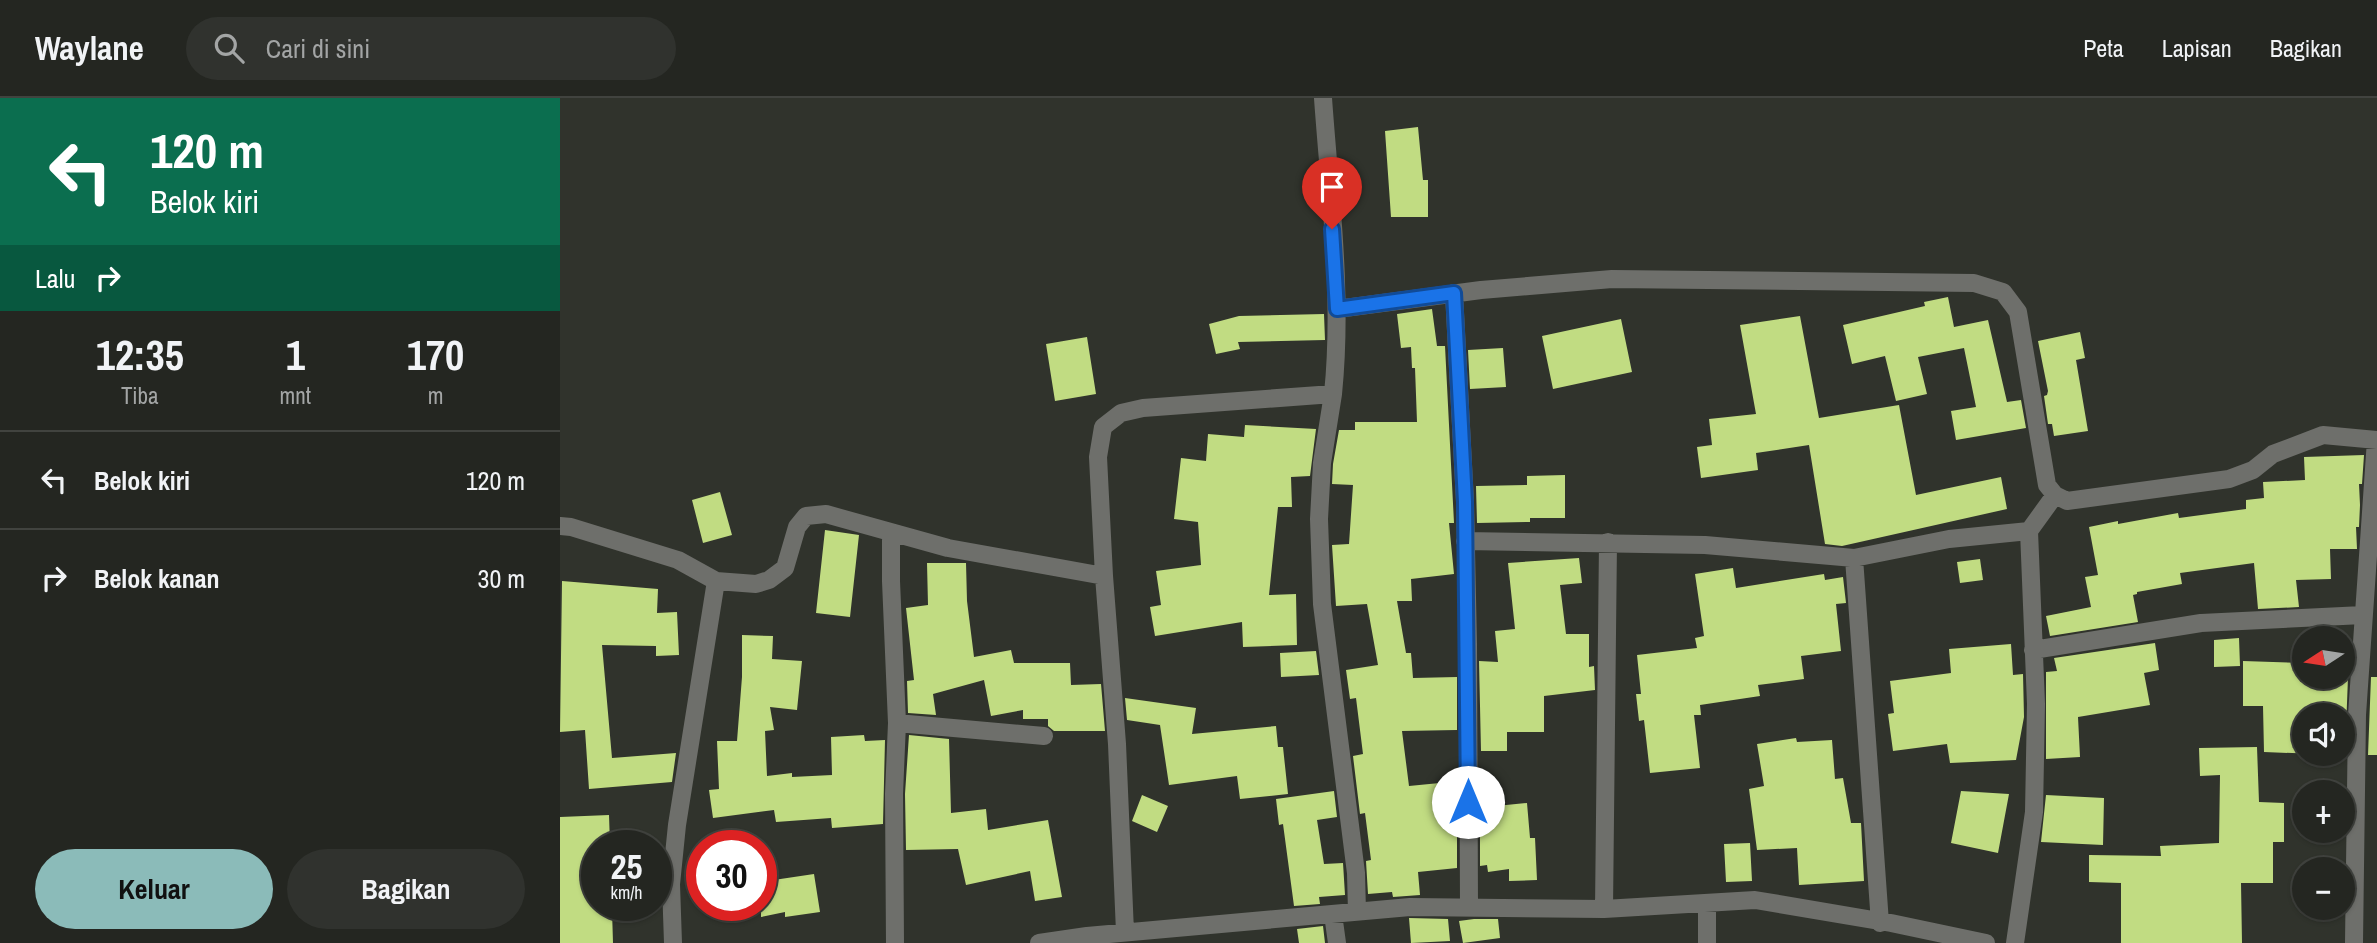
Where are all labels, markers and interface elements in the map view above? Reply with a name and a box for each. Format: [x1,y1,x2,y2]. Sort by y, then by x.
search box [186,17,676,80]
text: Waylane [35,26,144,70]
icon: search [210,29,248,67]
text: Cari di sini [266,31,370,66]
text: Peta [2083,32,2124,64]
text: Lapisan [2162,32,2232,64]
text: Bagikan [2270,32,2342,64]
text: 120 m [150,117,264,183]
icon: left [35,126,126,217]
pin [1302,157,1362,229]
icon: arrive [1313,168,1351,206]
text: Belok kiri [150,180,259,223]
icon: right [89,259,127,297]
text: Lalu [35,261,75,296]
text: 12:35 [96,327,184,383]
text: 1 [286,327,305,383]
text: 170 [407,327,464,383]
text: Tiba [121,380,158,411]
text: mnt [280,380,311,411]
text: m [428,380,443,411]
icon: left [35,461,73,499]
text: Belok kiri [94,463,190,498]
text: 120 m [466,463,525,498]
icon: right [35,559,73,597]
text: Belok kanan [94,561,220,596]
text: 30 m [478,561,525,596]
north arrow [2292,626,2356,690]
map controls [2292,626,2355,920]
button: sound [2292,703,2355,766]
position arrow [1431,765,1505,839]
button: + [2292,780,2355,843]
speed limit sign: 30 [686,830,777,921]
text: 25 [611,843,642,890]
button: Keluar [35,849,273,929]
button: Bagikan [287,849,525,929]
button: − [2292,857,2355,920]
text: km/h [611,880,643,905]

